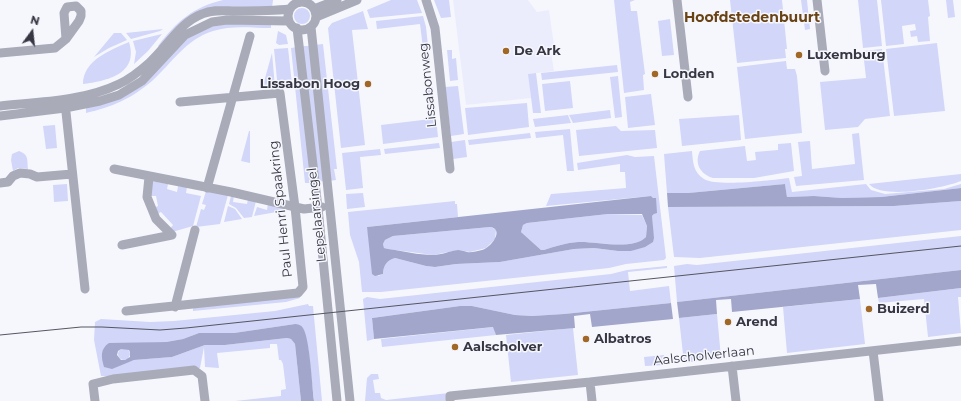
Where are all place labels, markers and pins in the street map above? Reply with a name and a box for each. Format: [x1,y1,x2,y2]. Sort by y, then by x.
place label: De Ark [514,43,561,59]
marker: De Ark [501,46,511,56]
place label: Luxemburg [807,47,886,63]
marker: Luxemburg [794,50,804,60]
place label: Londen [663,66,715,82]
marker: Londen [650,69,660,79]
place label: Lissabon Hoog [260,76,360,92]
marker: Lissabon Hoog [363,79,373,89]
place label: Buizerd [877,301,929,317]
marker: Buizerd [864,304,874,314]
place label: Arend [736,314,778,330]
marker: Arend [723,317,733,327]
place label: Albatros [594,331,651,347]
marker: Albatros [581,334,591,344]
place label: Aalscholver [463,339,542,355]
marker: Aalscholver [450,342,460,352]

